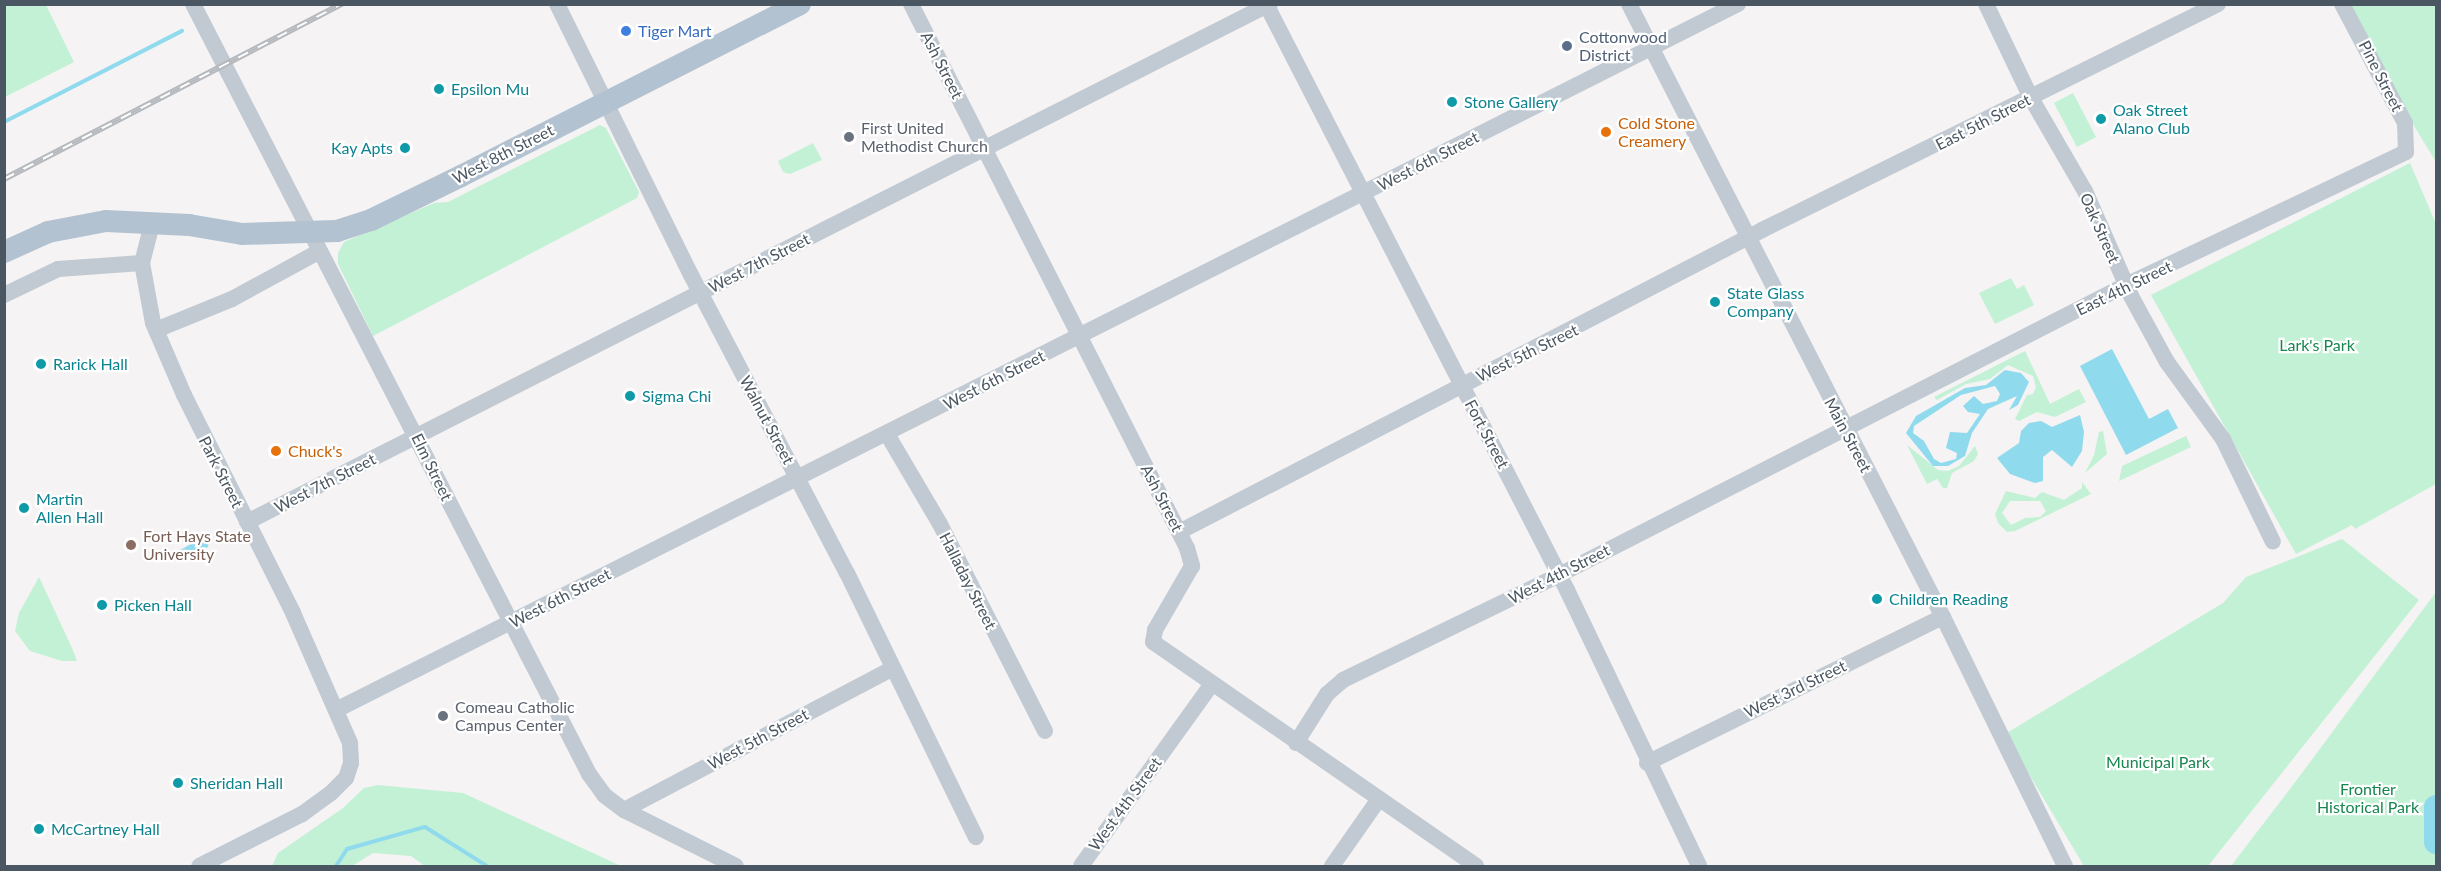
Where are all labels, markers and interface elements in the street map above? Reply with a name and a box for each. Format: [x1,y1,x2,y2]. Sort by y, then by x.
place label: Tiger Mart [638,21,712,41]
marker: Tiger Mart [619,24,633,38]
place label: Cottonwood District [1579,27,1667,65]
street label: Ash Street [917,28,967,102]
street label: Pine Street [2355,37,2407,115]
marker: Cottonwood District [1560,39,1574,53]
place label: Epsilon Mu [451,79,529,99]
marker: Epsilon Mu [432,82,446,96]
street label: East 5th Street [1932,90,2034,154]
place label: Stone Gallery [1464,92,1558,112]
marker: Stone Gallery [1445,95,1459,109]
place label: Oak Street Alano Club [2113,100,2190,138]
marker: Oak Street Alano Club [2094,112,2108,126]
place label: Cold Stone Creamery [1618,113,1695,151]
place label: First United Methodist Church [861,118,988,156]
street label: West 8th Street [449,120,557,188]
marker: Cold Stone Creamery [1599,125,1613,139]
street label: West 6th Street [1374,127,1482,195]
marker: First United Methodist Church [842,130,856,144]
place label: Kay Apts [330,138,393,158]
marker: Kay Apts [398,141,412,155]
street label: Oak Street [2076,190,2124,266]
street label: West 7th Street [705,229,813,297]
street label: East 4th Street [2073,257,2175,319]
place label: State Glass Company [1727,283,1804,321]
marker: State Glass Company [1708,295,1722,309]
street label: West 5th Street [1473,320,1581,386]
park label: Lark's Park [2279,335,2355,355]
street label: West 6th Street [940,346,1048,414]
place label: Rarick Hall [53,354,128,374]
marker: Rarick Hall [34,357,48,371]
street label: Walnut Street [736,373,798,467]
place label: Sigma Chi [642,386,711,406]
marker: Sigma Chi [623,389,637,403]
street label: Main Street [1820,394,1876,476]
street label: Fort Street [1461,396,1513,472]
street label: Elm Street [408,430,456,504]
street label: Park Street [195,433,247,511]
place label: Chuck's [288,441,342,461]
marker: Chuck's [269,444,283,458]
street label: West 7th Street [271,449,379,517]
street label: Ash Street [1137,461,1187,535]
place label: Martin Allen Hall [36,489,103,527]
marker: Martin Allen Hall [17,501,31,515]
place label: Fort Hays State University [143,526,251,564]
street label: Halladay Street [935,529,1001,633]
marker: Fort Hays State University [124,538,138,552]
street label: West 4th Street [1505,540,1613,608]
street label: West 6th Street [506,564,614,632]
place label: Children Reading [1889,589,2008,609]
marker: Children Reading [1870,592,1884,606]
place label: Picken Hall [114,595,192,615]
marker: Picken Hall [95,598,109,612]
street label: West 3rd Street [1741,656,1849,722]
place label: Comeau Catholic Campus Center [455,697,575,735]
street label: West 5th Street [704,704,812,774]
marker: Comeau Catholic Campus Center [436,709,450,723]
park label: Municipal Park [2106,752,2210,772]
street label: West 4th Street [1085,753,1165,855]
place label: Sheridan Hall [190,773,283,793]
marker: Sheridan Hall [171,776,185,790]
park label: Frontier Historical Park [2317,779,2419,817]
place label: McCartney Hall [51,819,160,839]
marker: McCartney Hall [32,822,46,836]

